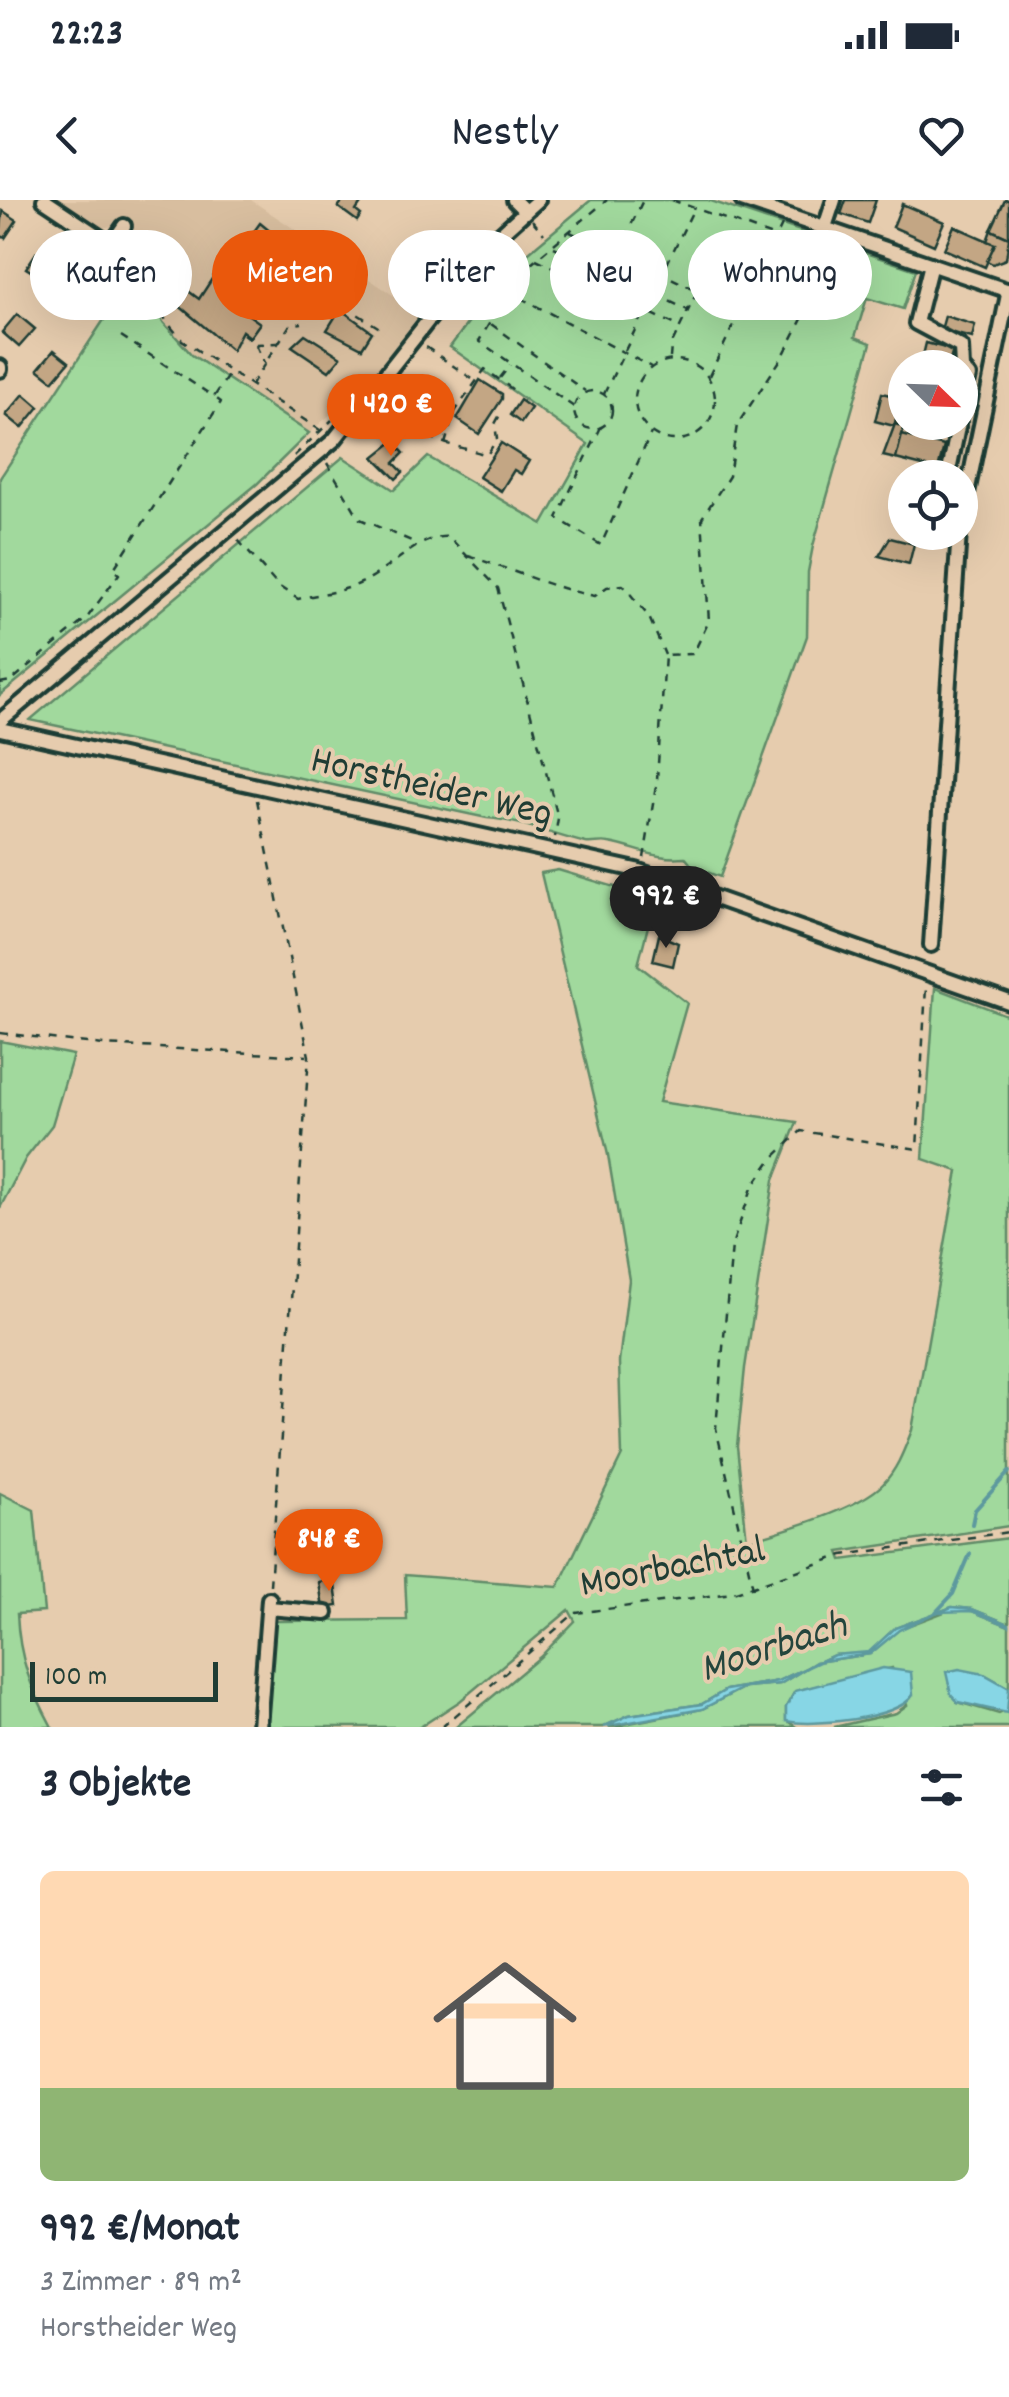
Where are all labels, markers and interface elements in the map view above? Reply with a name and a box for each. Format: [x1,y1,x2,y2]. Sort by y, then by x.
text: 22:23 [50,8,123,63]
text: Nestly [451,103,558,167]
icon: back [40,108,95,163]
icon: heart [914,108,969,163]
chip: Kaufen [30,230,192,320]
chip: Mieten [212,230,368,320]
chip: Filter [388,230,530,320]
chip: Neu [550,230,668,320]
chip: Wohnung [688,230,872,320]
north arrow [888,350,978,440]
map controls [888,350,978,550]
pin: 1 420 € [299,374,483,459]
text: 1 420 € [349,383,433,429]
button: locate [888,460,978,550]
street label: Horstheider Weg [305,735,557,845]
pin: 992 € [596,866,736,951]
text: 992 € [632,875,700,921]
pin: 848 € [259,1509,399,1594]
text: 848 € [297,1518,361,1564]
street label: Moorbachtal [576,1524,770,1616]
water label: Moorbach [693,1598,857,1702]
scale bar [30,1657,218,1702]
text: 100 m [45,1659,107,1699]
text: 3 Objekte [40,1757,191,1817]
icon: filters [914,1760,969,1815]
icon: home [415,1936,595,2116]
text: 992 €/Monat [40,2201,240,2261]
text: 3 Zimmer · 89 m² [40,2261,242,2307]
text: Horstheider Weg [40,2307,237,2353]

